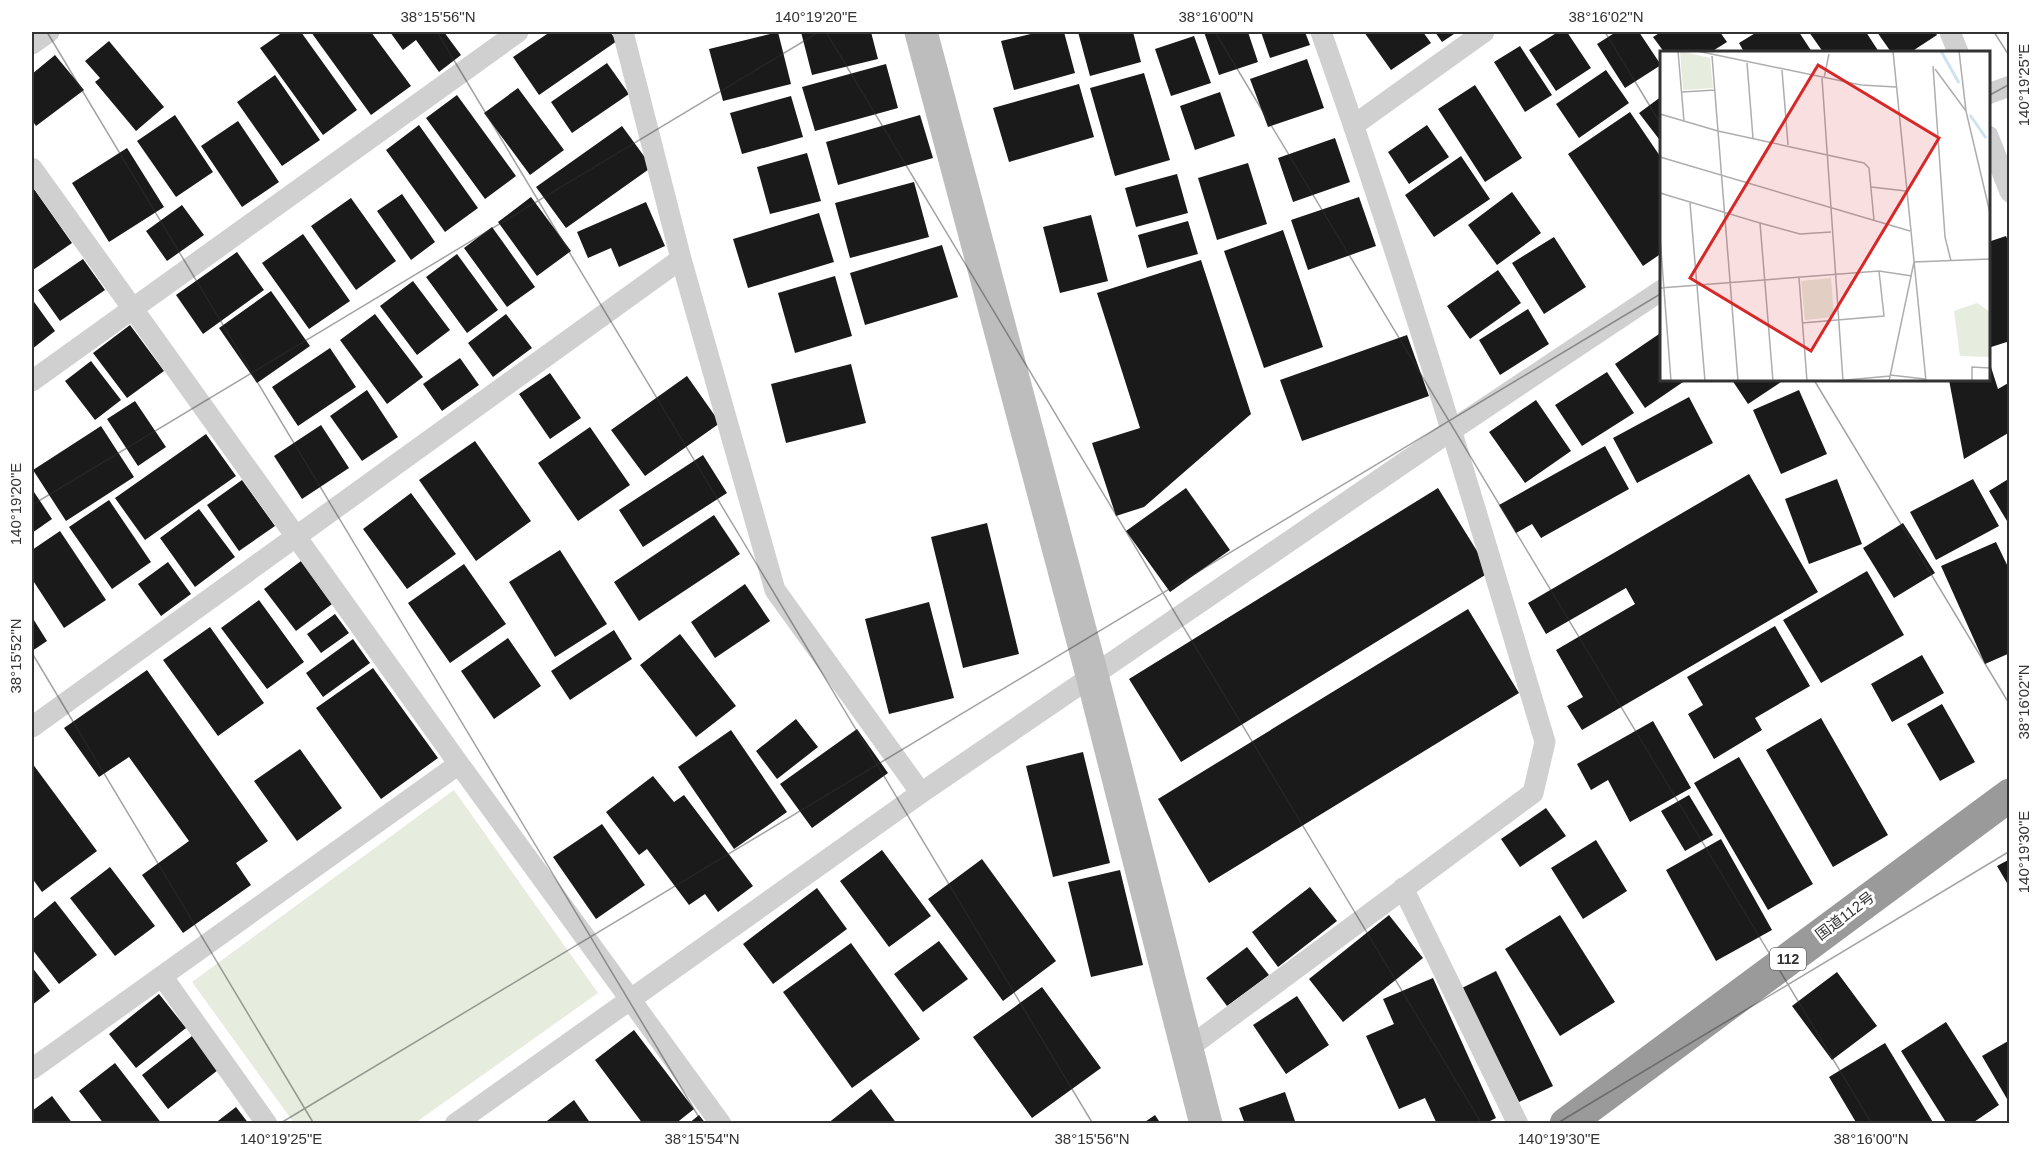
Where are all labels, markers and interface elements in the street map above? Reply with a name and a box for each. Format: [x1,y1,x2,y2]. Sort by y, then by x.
text: 38°15'56"N [400,8,476,25]
text: 140°19'20"E [775,8,857,25]
text: 38°16'00"N [1178,8,1254,25]
text: 38°16'02"N [1568,8,1644,25]
text: 140°19'25"E [2015,44,2032,126]
inset map [1660,51,1990,381]
text: 140°19'20"E [7,463,24,545]
text: 38°15'52"N [7,618,24,694]
text: 38°16'02"N [2015,664,2032,740]
text: 140°19'30"E [2015,811,2032,893]
street label: 国道112号 [1812,888,1877,943]
road number: 112 [1770,948,1806,970]
text: 140°19'25"E [240,1130,322,1147]
text: 38°15'54"N [664,1130,740,1147]
text: 38°15'56"N [1054,1130,1130,1147]
text: 140°19'30"E [1518,1130,1600,1147]
text: 38°16'00"N [1833,1130,1909,1147]

